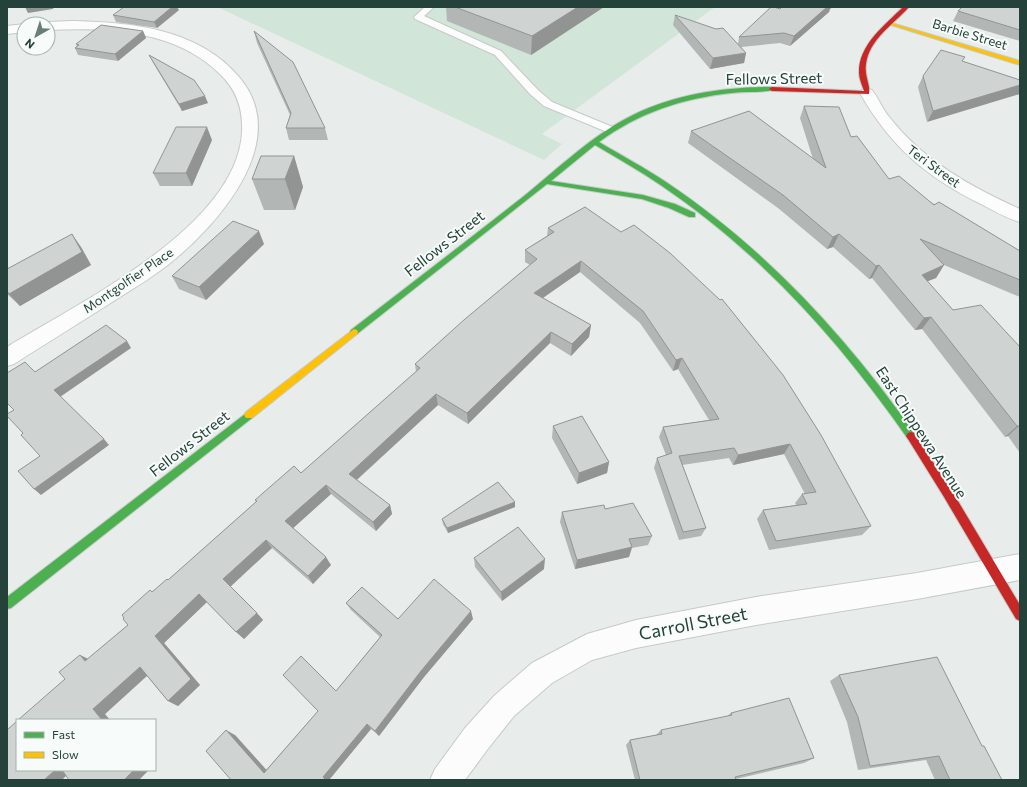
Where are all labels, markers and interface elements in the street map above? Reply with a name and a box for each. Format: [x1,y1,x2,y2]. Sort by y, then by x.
street label: Barbie Street [931,15,1009,53]
north arrow [16,16,56,56]
text: N [22,37,37,52]
street label: Fellows Street [726,68,822,88]
street label: Teri Street [904,141,964,191]
street label: Fellows Street [400,206,488,280]
street label: Montgolfier Place [80,244,176,316]
street label: East Chippewa Avenue [873,363,971,501]
street label: Fellows Street [145,406,233,480]
street label: Carroll Street [637,602,749,644]
legend [16,719,156,771]
text: Fast [52,727,75,741]
text: Slow [52,747,79,761]

